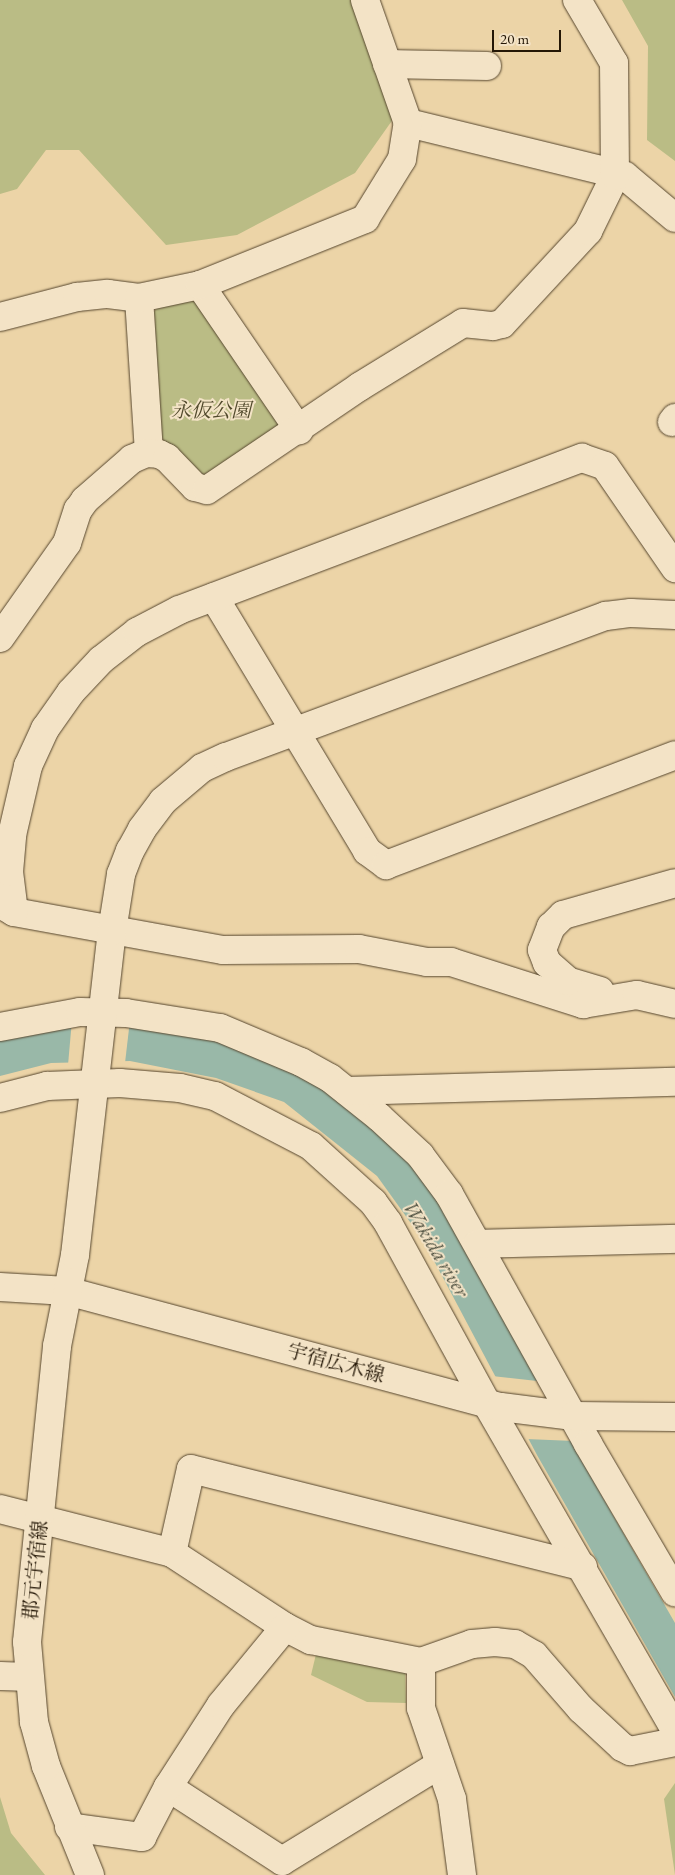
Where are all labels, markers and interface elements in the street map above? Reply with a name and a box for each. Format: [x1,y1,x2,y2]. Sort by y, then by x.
scale bar [495,20,564,52]
text: 20 m [500,29,529,48]
park label: 永仮公園 [171,398,251,422]
water label: Wakida river [397,1196,475,1302]
street label: 宇宿広木線 [285,1338,387,1388]
street label: 郡元宇宿線 [18,1519,52,1621]

